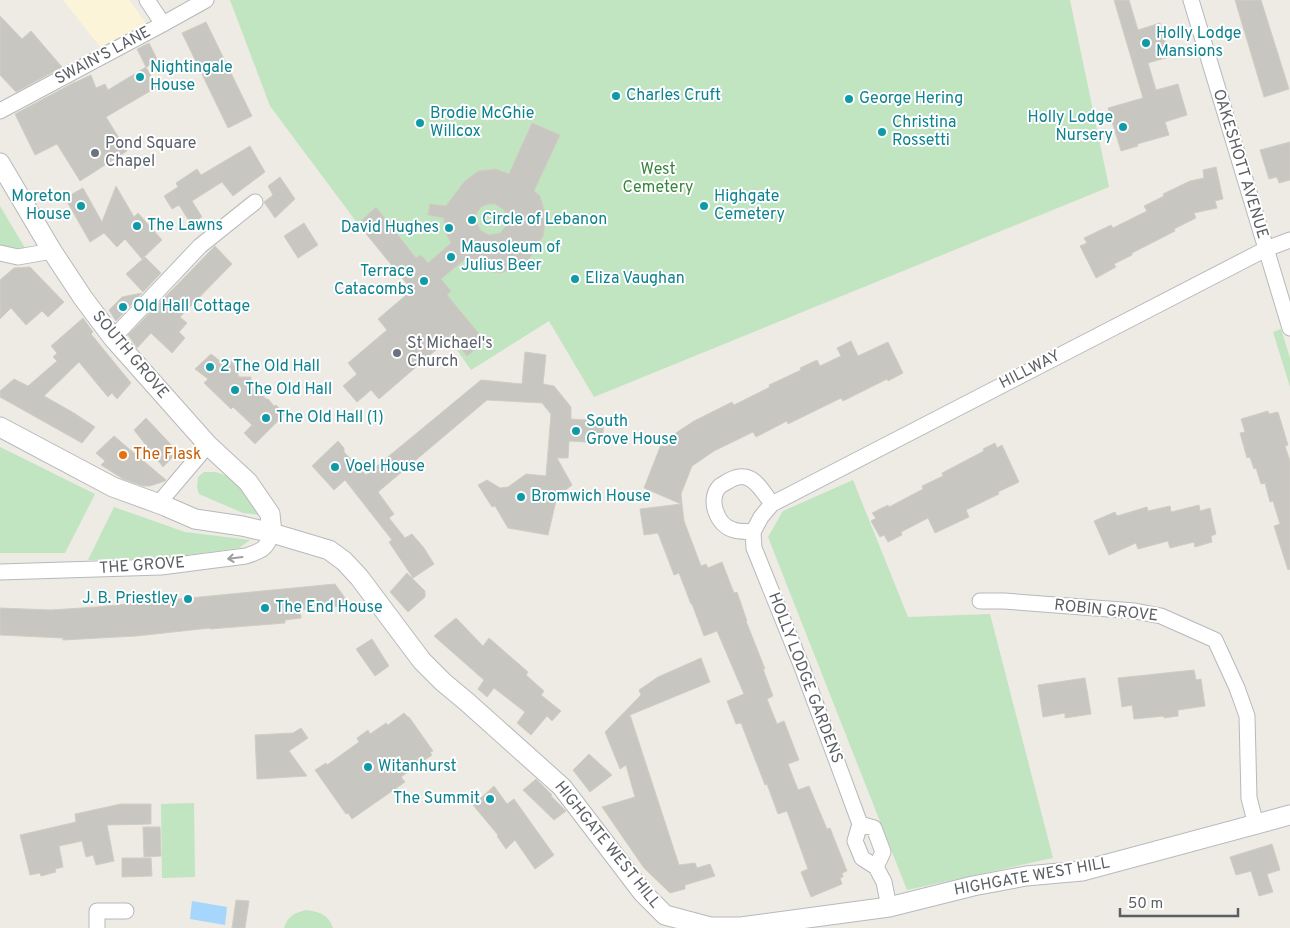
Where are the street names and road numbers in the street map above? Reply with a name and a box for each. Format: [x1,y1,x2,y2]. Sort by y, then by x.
street label: SWAIN'S LANE [52,22,154,90]
street label: OAKESHOTT AVENUE [1208,87,1272,241]
street label: SOUTH GROVE [87,307,173,403]
street label: HILLWAY [996,346,1064,394]
street label: THE GROVE [98,553,186,579]
street label: HOLLY LODGE GARDENS [763,590,847,766]
street label: ROBIN GROVE [1053,596,1159,626]
street label: HIGHGATE WEST HILL [550,777,664,913]
street label: HIGHGATE WEST HILL [953,853,1111,901]

